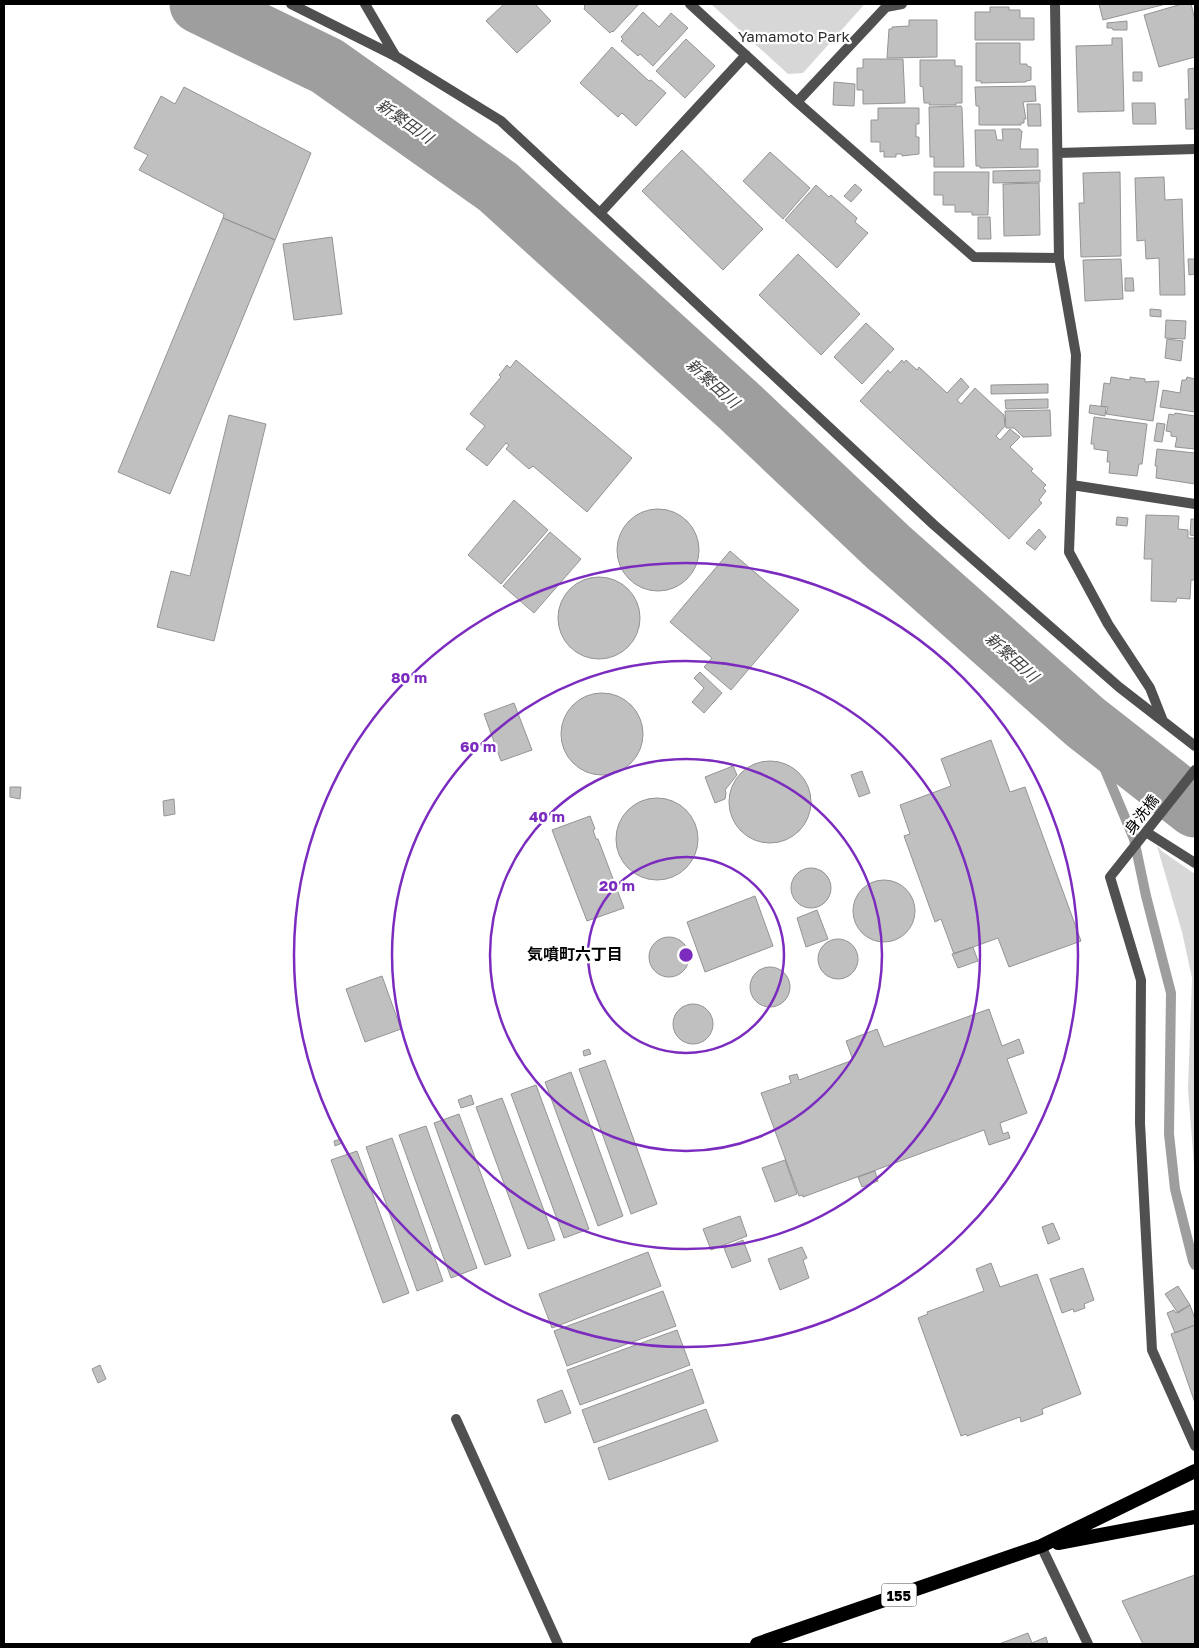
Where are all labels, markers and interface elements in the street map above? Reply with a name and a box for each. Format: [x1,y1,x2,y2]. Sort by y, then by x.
park label: Yamamoto Park [738,27,851,45]
water label: 新繁田川 [373,94,439,149]
water label: 新繁田川 [683,354,745,413]
water label: 新繁田川 [982,628,1044,687]
text: 80 m [391,668,427,686]
text: 60 m [460,737,496,755]
street label: 身洗橋 [1120,791,1162,837]
text: 40 m [529,807,565,825]
text: 20 m [599,876,635,894]
district label: 気噴町六丁目 [527,944,623,964]
centre of rings [677,946,695,964]
road number: 155 [882,1584,916,1606]

